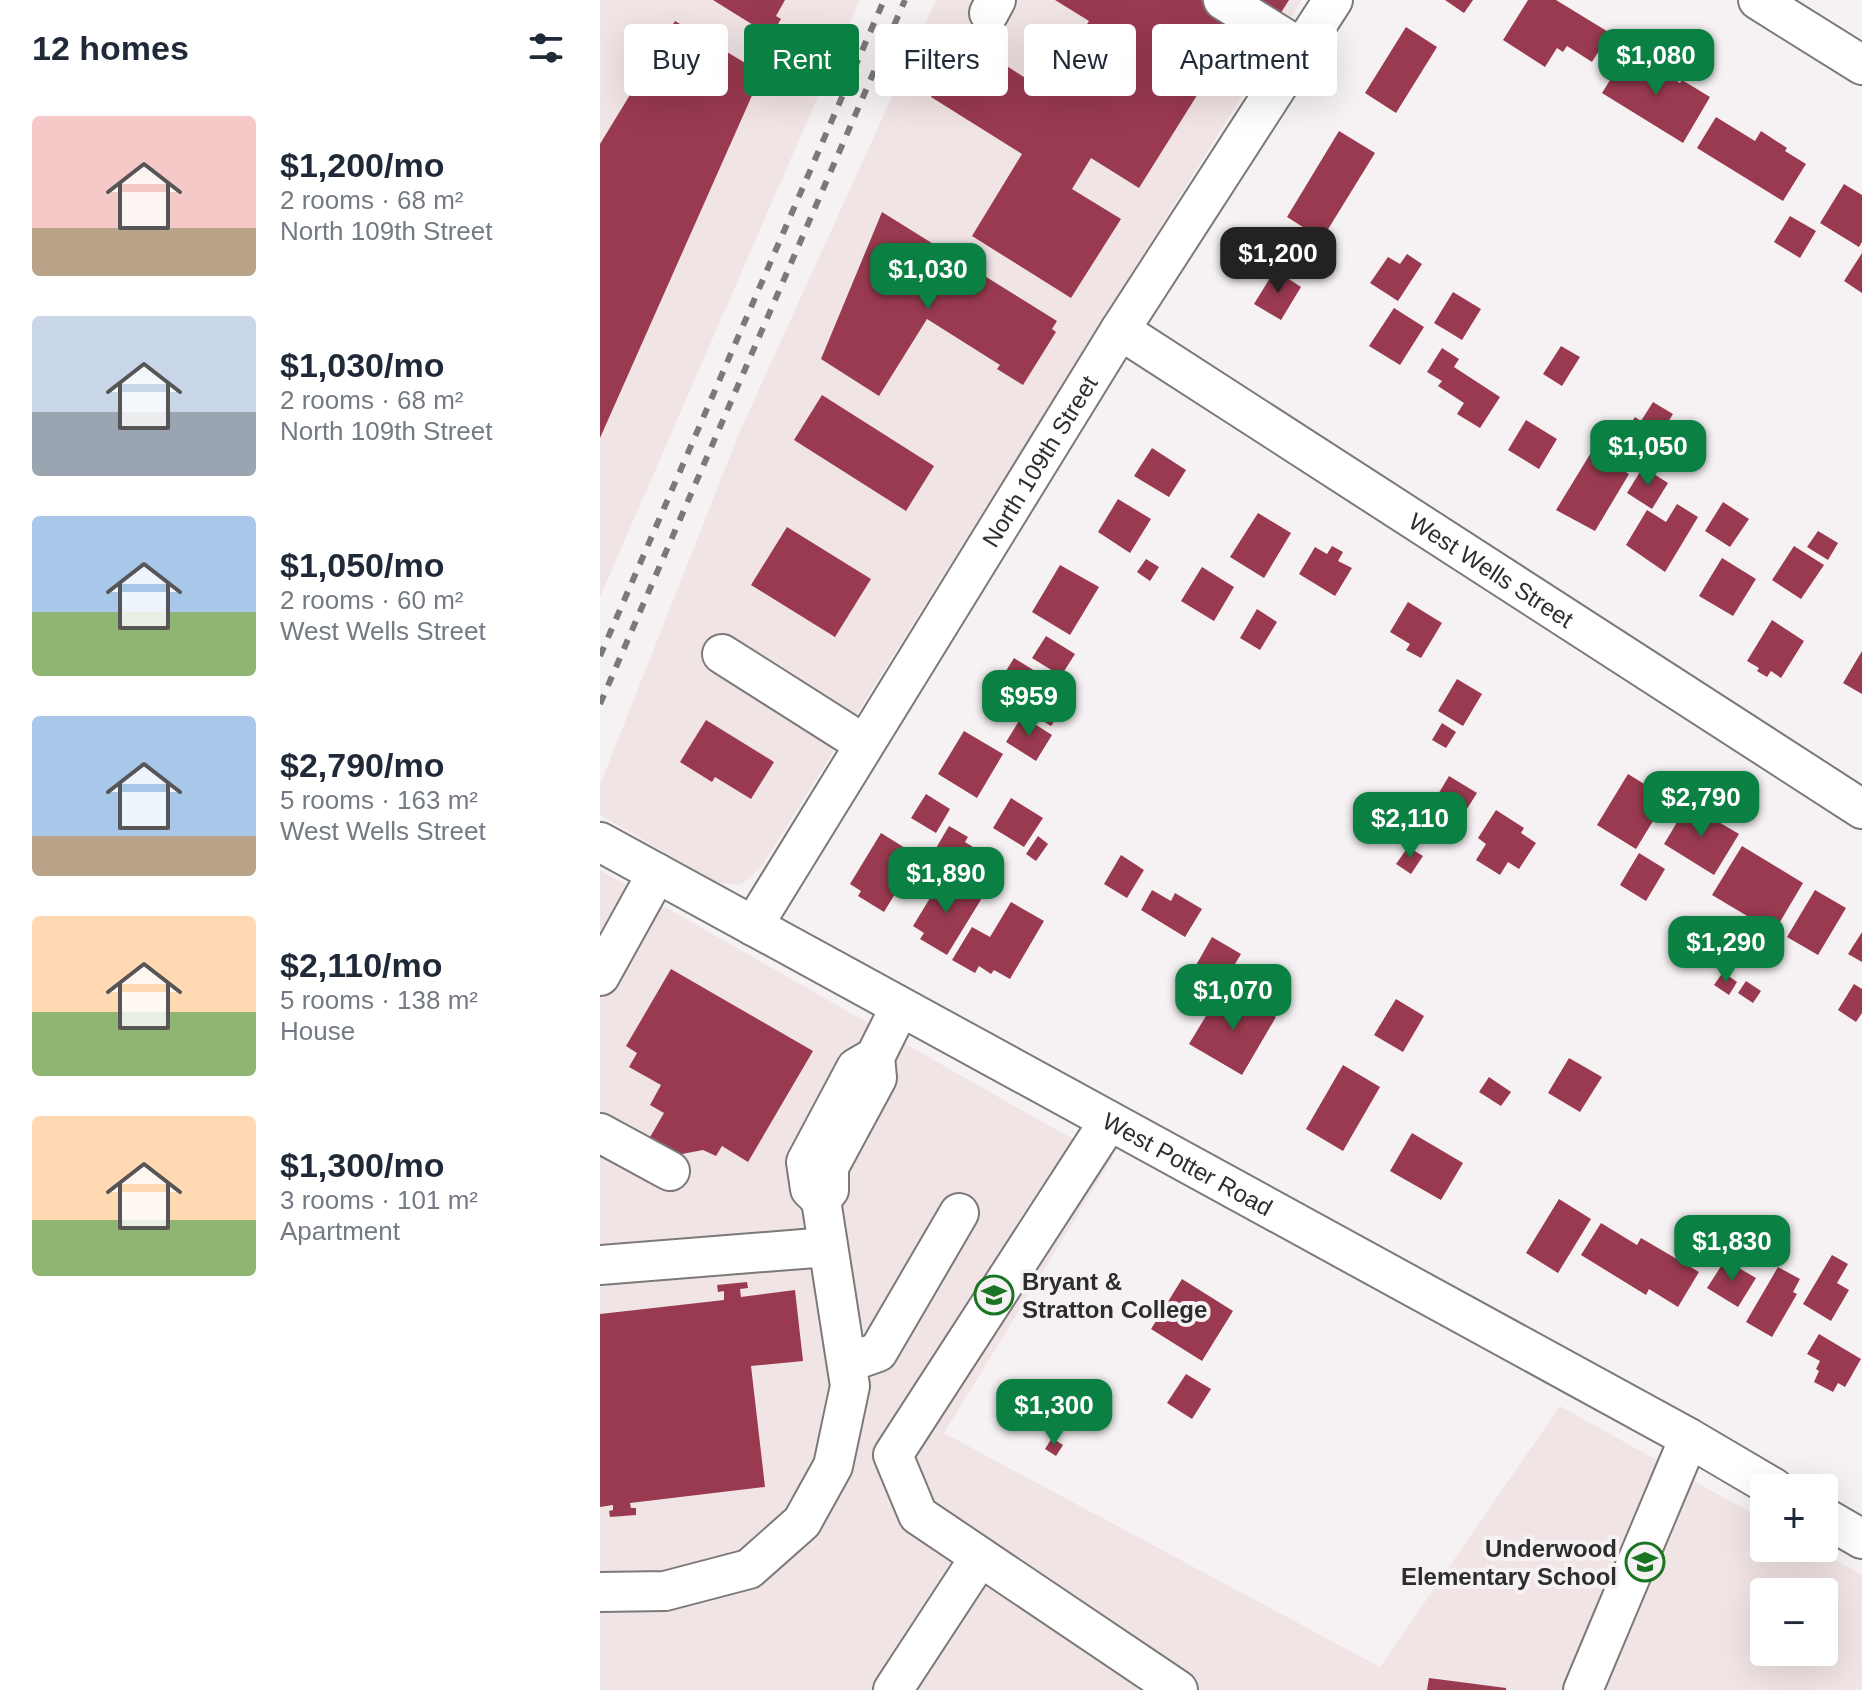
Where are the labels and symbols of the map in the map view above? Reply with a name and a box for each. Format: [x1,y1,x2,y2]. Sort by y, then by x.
pin: $1,080 [1591,29,1721,97]
pin: $1,200 [1213,227,1343,295]
pin: $1,030 [863,243,993,311]
street label: North 109th Street [976,370,1102,552]
pin: $1,050 [1583,420,1713,488]
street label: West Wells Street [1404,507,1579,633]
pin: $959 [982,670,1076,738]
pin: $2,790 [1636,771,1766,839]
pin: $2,110 [1345,792,1475,860]
pin: $1,890 [881,847,1011,915]
pin: $1,290 [1661,916,1791,984]
pin: $1,070 [1168,964,1298,1032]
street label: West Potter Road [1098,1106,1277,1221]
pin: $1,830 [1667,1215,1797,1283]
place label: Bryant & Stratton College [1022,1268,1207,1323]
school or university icon: Bryant & Stratton College [973,1274,1015,1316]
pin: $1,300 [989,1379,1119,1447]
place label: Underwood Elementary School [1401,1535,1617,1590]
school or university icon: Underwood Elementary School [1624,1541,1666,1583]

